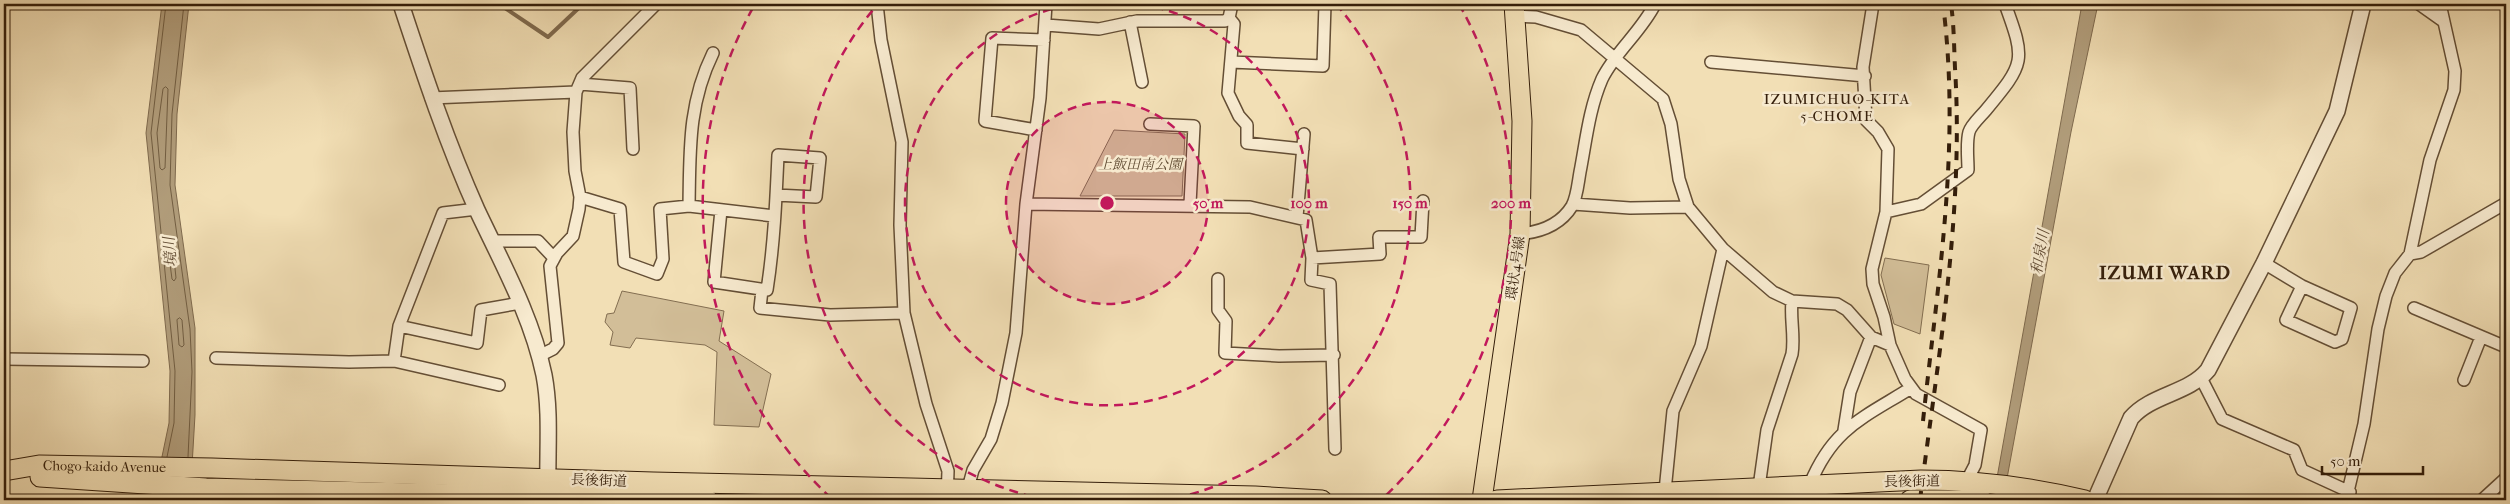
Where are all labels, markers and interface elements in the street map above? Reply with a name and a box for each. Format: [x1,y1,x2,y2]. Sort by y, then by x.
district label: IZUMICHUO-KITA 5-CHOME [1764,90,1910,125]
park label: 上飯田南公園 [1098,156,1184,173]
centre of rings [1098,194,1116,212]
text: 50 m [1193,194,1224,212]
text: 100 m [1290,194,1328,212]
text: 150 m [1392,194,1428,212]
text: 200 m [1491,194,1531,212]
water label: 和泉川 [2027,226,2053,276]
water label: 境川 [160,234,180,268]
street label: 環状4号線 [1503,235,1528,301]
district label: IZUMI WARD [2099,262,2231,284]
scale bar [2322,444,2424,476]
text: 50 m [2330,452,2361,470]
street label: Chogo-kaido Avenue [43,457,166,476]
street label: 長後街道 [571,471,627,490]
street label: 長後街道 [1884,473,1940,490]

